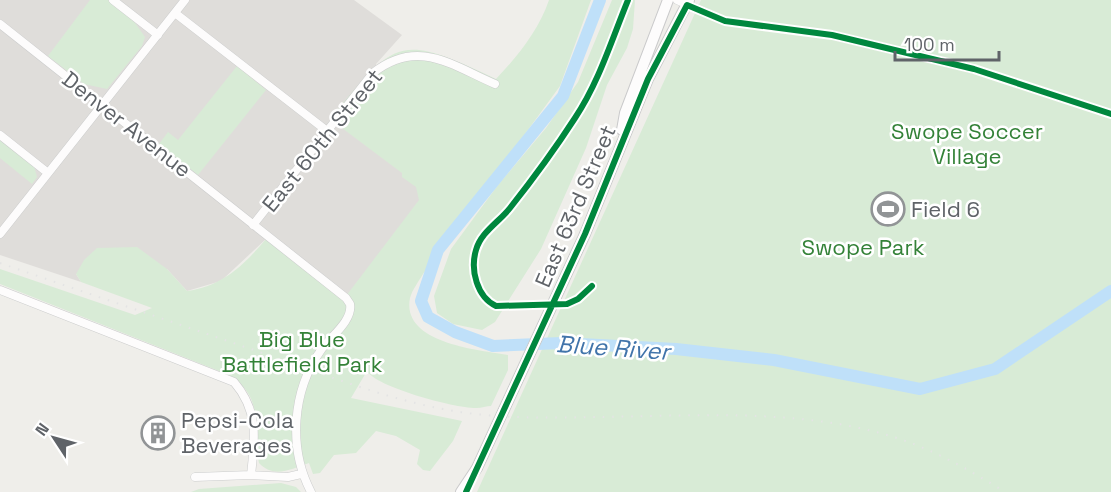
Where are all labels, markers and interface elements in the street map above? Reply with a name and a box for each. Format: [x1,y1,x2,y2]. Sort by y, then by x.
scale bar [895,24,998,62]
text: 100 m [904,33,955,56]
street label: East 60th Street [256,63,388,217]
street label: Denver Avenue [57,65,197,183]
park label: Swope Soccer Village [891,117,1043,170]
street label: East 63rd Street [528,121,622,291]
sports icon: Field 6 [870,191,906,227]
place label: Field 6 [911,195,980,223]
park label: Swope Park [801,233,925,261]
park label: Big Blue Battlefield Park [222,325,383,378]
water label: Blue River [555,328,674,367]
place label: Pepsi-Cola Beverages [181,406,294,459]
north arrow [24,408,84,468]
building icon: Pepsi-Cola Beverages [140,415,176,451]
text: N [31,419,54,440]

